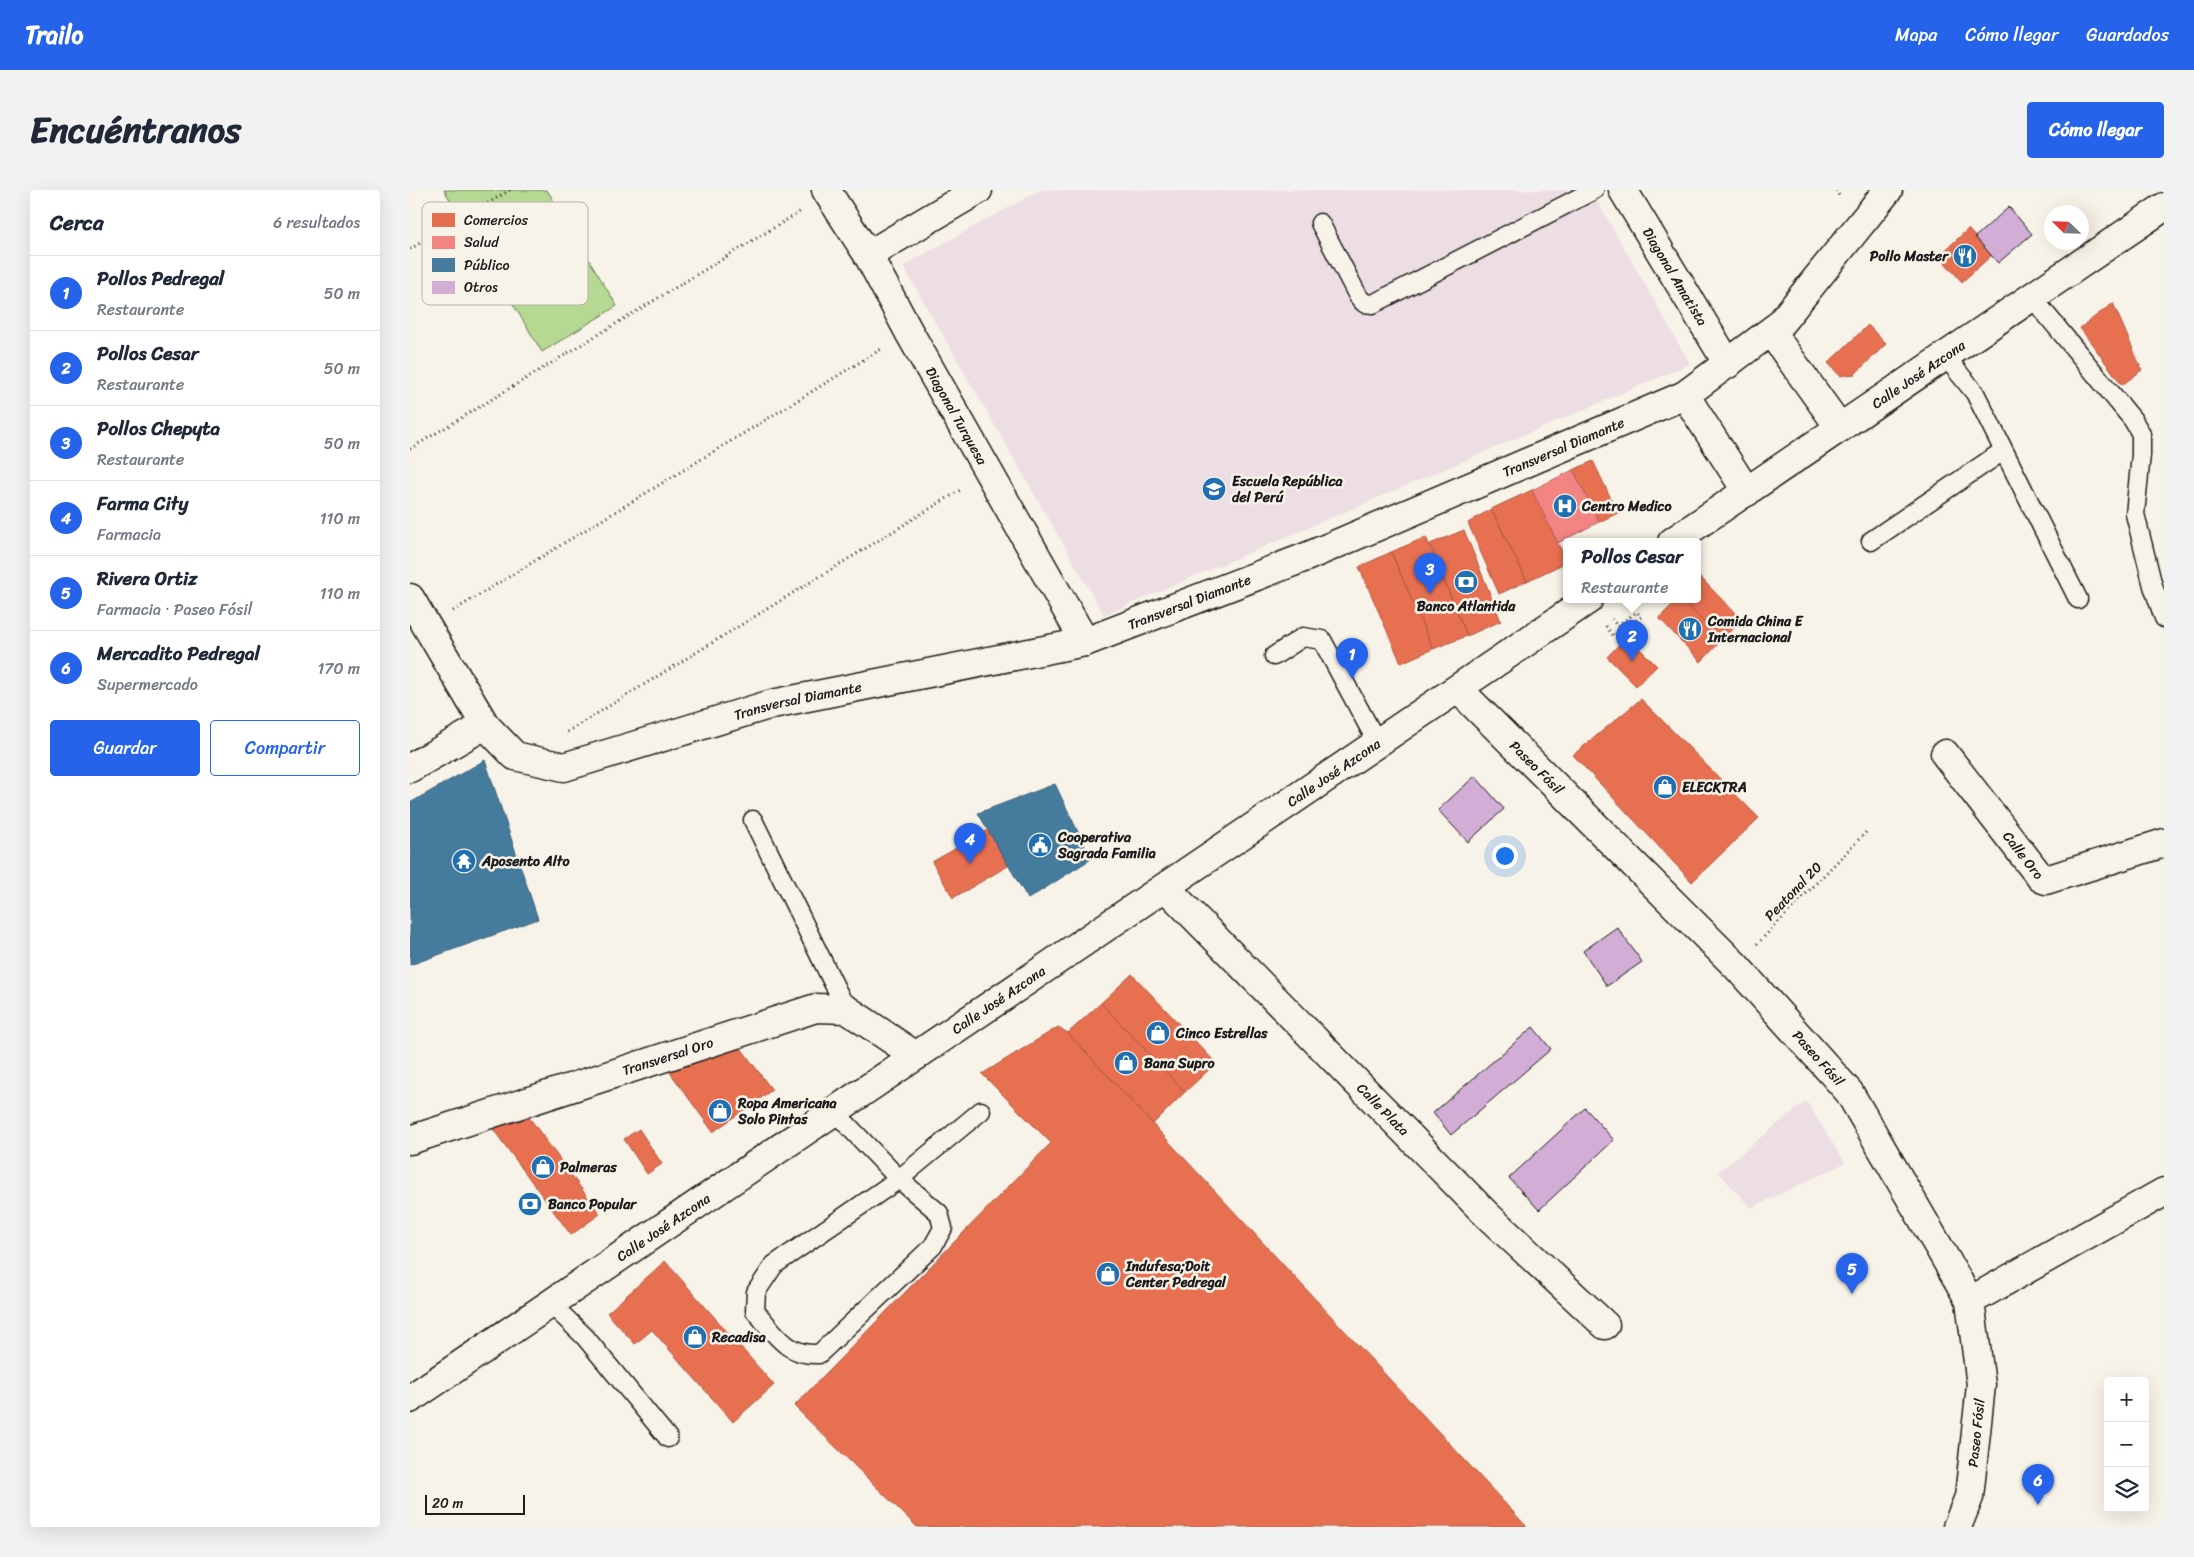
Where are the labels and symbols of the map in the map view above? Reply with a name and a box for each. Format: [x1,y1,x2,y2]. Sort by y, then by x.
legend [422,202,588,305]
north arrow [2044,205,2089,250]
text: Comercios [464,208,528,233]
street label: Diagonal Amatista [1635,223,1714,331]
text: Salud [464,230,500,255]
restaurant icon: Pollo Master [1952,243,1978,269]
place label: Pollo Master [1870,244,1949,269]
text: Público [464,253,510,278]
text: Otros [464,275,498,300]
street label: Calle José Azcona [1866,333,1972,416]
street label: Diagonal Turquesa [918,362,995,471]
street label: Transversal Diamante [1499,410,1629,485]
place label: Escuela República del Perú [1232,469,1343,510]
school or university icon: Escuela República del Perú [1201,476,1227,502]
hospital icon: Centro Medico [1552,493,1578,519]
place label: Centro Medico [1581,494,1672,519]
pin: 3 [1414,553,1446,594]
street label: Transversal Diamante [1124,567,1255,637]
bank icon: Banco Atlantida [1453,569,1479,595]
place label: Banco Atlantida [1417,594,1516,619]
place label: Comida China E Internacional [1707,609,1804,650]
restaurant icon: Comida China E Internacional [1677,616,1703,642]
pin: 2 [1616,620,1648,661]
pin: 1 [1336,638,1368,679]
street label: Transversal Diamante [731,675,864,728]
street label: Calle José Azcona [1282,731,1387,814]
street label: Paseo Fósil [1503,735,1570,802]
shop icon: ELECKTRA [1652,774,1678,800]
place label: ELECKTRA [1682,775,1747,800]
pin: 4 [954,823,986,864]
place label: Cooperativa Sagrada Familia [1057,825,1156,866]
street label: Calle Oro [1996,826,2050,886]
public building icon: Cooperativa Sagrada Familia [1027,832,1053,858]
your location [1492,843,1518,869]
temple icon: Aposento Alto [451,848,477,874]
place label: Aposento Alto [481,849,570,874]
street label: Peatonal 20 [1758,856,1828,927]
street label: Calle José Azcona [946,959,1052,1041]
shop icon: Cinco Estrellas [1145,1020,1171,1046]
place label: Cinco Estrellas [1175,1021,1268,1046]
street label: Paseo Fósil [1786,1024,1851,1093]
street label: Transversal Oro [619,1030,717,1083]
shop icon: Bana Supro [1113,1050,1139,1076]
place label: Bana Supro [1144,1051,1216,1076]
street label: Calle Plata [1350,1077,1415,1142]
place label: Ropa Americana Solo Pintas [737,1091,838,1132]
shop icon: Ropa Americana Solo Pintas [707,1098,733,1124]
shop icon: Palmeras [530,1154,556,1180]
place label: Palmeras [560,1155,617,1180]
street label: Calle José Azcona [611,1186,717,1269]
bank icon: Banco Popular [517,1191,543,1217]
place label: Banco Popular [548,1192,637,1217]
pin: 5 [1836,1253,1868,1294]
place label: Indufesa;Doit Center Pedregal [1125,1254,1227,1295]
shop icon: Indufesa;Doit Center Pedregal [1095,1261,1121,1287]
shop icon: Recadisa [682,1324,708,1350]
place label: Recadisa [711,1325,766,1350]
street label: Paseo Fósil [1960,1397,1993,1469]
pin: 6 [2022,1464,2054,1505]
scale bar [425,1492,525,1515]

